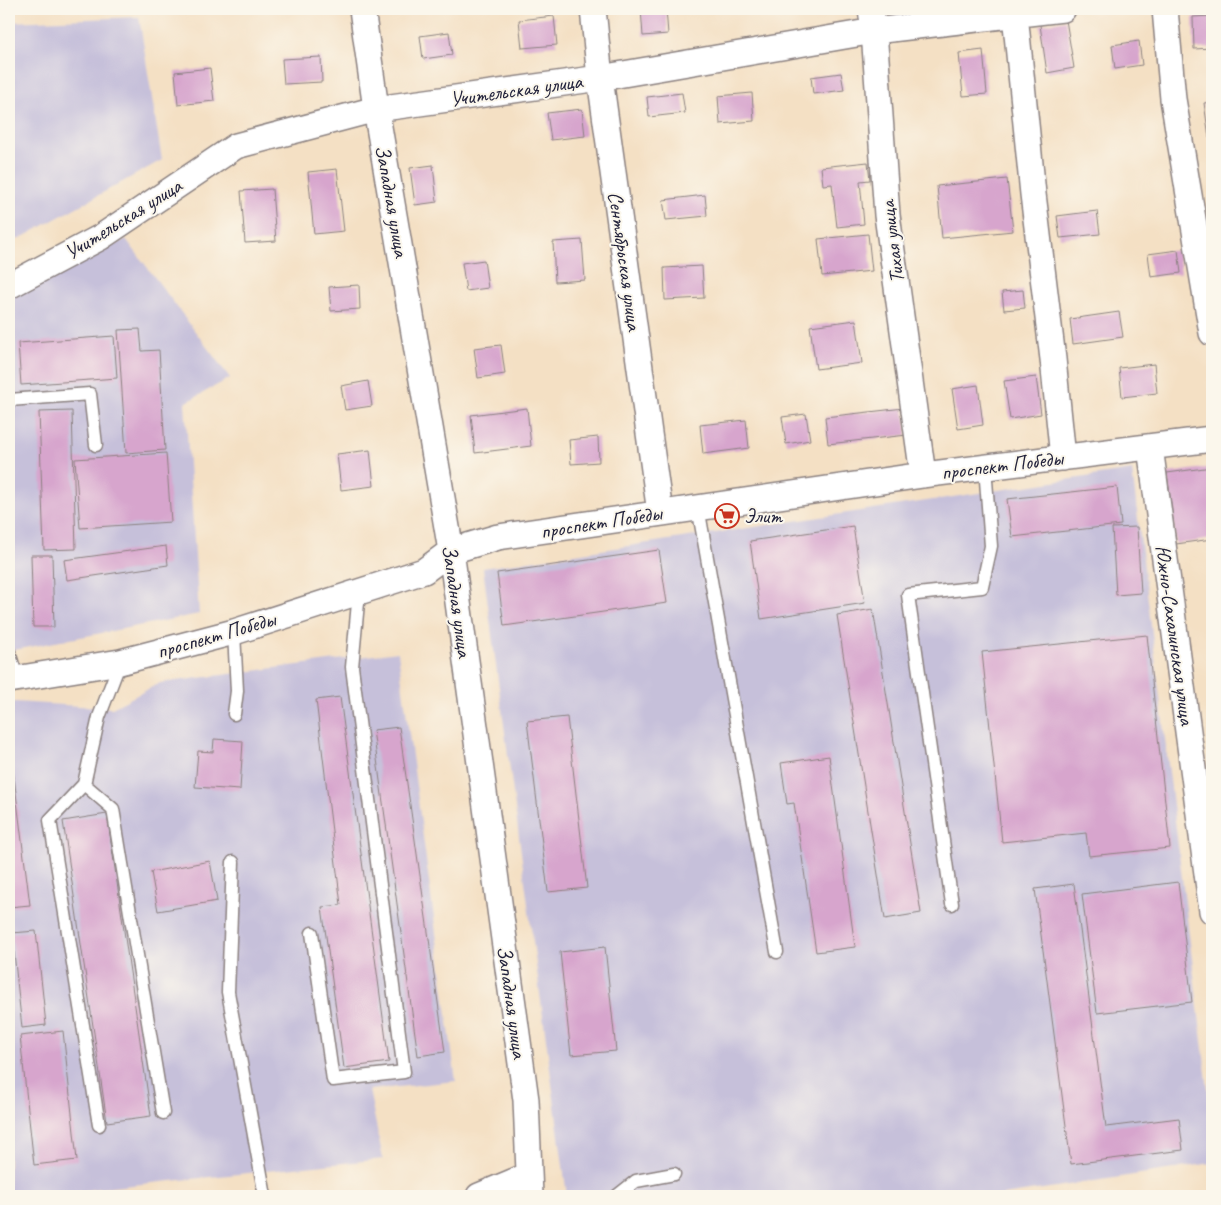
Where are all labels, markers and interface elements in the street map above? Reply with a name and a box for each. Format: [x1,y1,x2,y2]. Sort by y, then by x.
street label: Учительская улица [448,68,586,112]
street label: Западная улица [369,143,415,261]
street label: Учительская улица [60,172,188,265]
street label: Сентябрьская улица [602,190,648,334]
street label: Тихая улица [874,197,910,285]
street label: проспект Победы [940,444,1066,485]
street label: проспект Победы [539,499,665,544]
supermarket icon: Элит [714,503,740,529]
place label: Элит [744,503,783,529]
street label: Западная улица [436,543,478,661]
street label: Южно-Сахалинская улица [1150,544,1201,728]
street label: проспект Победы [154,605,280,664]
street label: Западная улица [491,944,533,1062]

